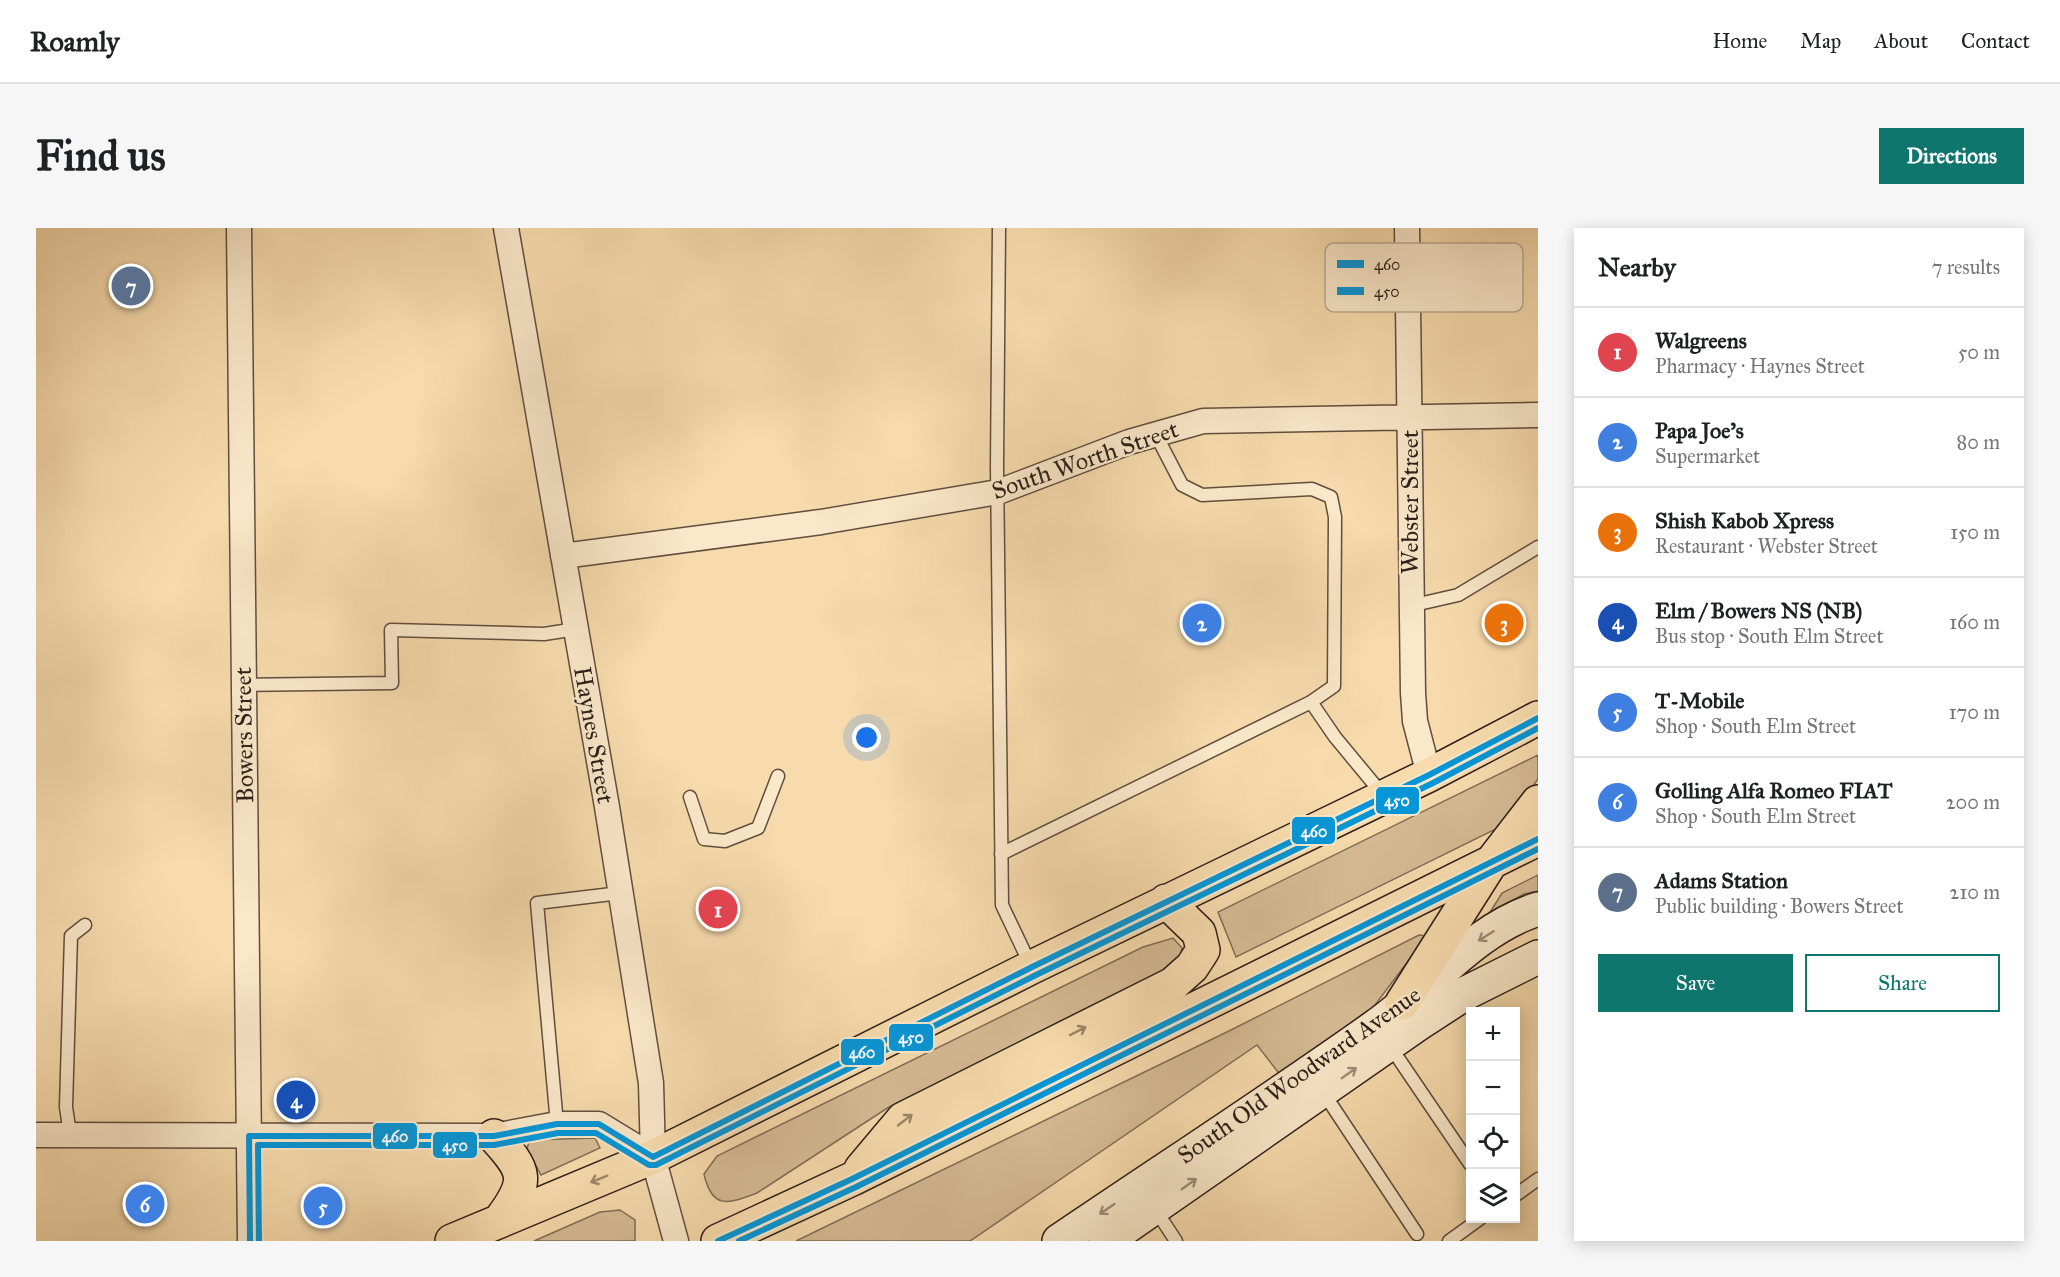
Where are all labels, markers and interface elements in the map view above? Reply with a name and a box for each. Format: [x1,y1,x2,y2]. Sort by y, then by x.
text: Roamly [30,24,119,59]
text: Home [1712,28,1767,54]
text: Map [1800,28,1841,54]
text: About [1874,28,1928,54]
text: Contact [1961,28,2030,54]
button: Directions [1879,128,2024,184]
text: Find us [36,130,166,182]
legend [1325,243,1523,312]
text: Nearby [1598,251,1676,283]
text: 460 [1374,255,1400,274]
text: 7 results [1932,255,2000,279]
pin: 7 [112,264,151,308]
text: 450 [1374,282,1400,301]
text: Walgreens [1655,327,1747,354]
text: 1 [1614,340,1621,364]
text: 50 m [1958,340,2000,364]
text: Pharmacy · Haynes Street [1655,354,1865,378]
street label: South Worth Street [988,414,1183,506]
text: Papa Joe's [1655,417,1744,444]
street label: Webster Street [1395,429,1425,574]
text: 2 [1613,430,1622,454]
text: 80 m [1957,430,2000,454]
text: Supermarket [1655,444,1760,468]
text: Shish Kabob Xpress [1655,507,1834,534]
text: 3 [1614,520,1622,544]
text: 150 m [1950,520,2000,544]
text: Restaurant · Webster Street [1655,534,1878,558]
text: Elm / Bowers NS (NB) [1655,597,1862,624]
pin: 2 [1182,600,1222,646]
pin: 3 [1484,600,1524,646]
text: 4 [1612,610,1623,634]
text: 160 m [1949,610,2000,634]
text: Bus stop · South Elm Street [1655,624,1884,648]
street label: Haynes Street [567,664,621,806]
street label: Bowers Street [228,666,260,803]
text: T-Mobile [1655,687,1744,714]
text: 5 [1613,700,1622,724]
text: 170 m [1949,700,2000,724]
text: Shop · South Elm Street [1655,714,1856,738]
your location [852,723,881,752]
text: Golling Alfa Romeo FIAT [1655,777,1892,804]
line badge: 450 [1375,786,1420,815]
text: 6 [1612,790,1623,814]
text: 200 m [1946,790,2000,814]
text: 450 [1384,791,1410,811]
text: Shop · South Elm Street [1655,804,1856,828]
line badge: 460 [1291,816,1336,845]
text: 460 [1301,822,1327,842]
text: Adams Station [1655,867,1788,894]
text: 7 [1612,880,1623,904]
text: 210 m [1950,880,2000,904]
pin: 1 [698,886,738,932]
text: Public building · Bowers Street [1655,894,1904,918]
one-way arrow [1478,930,1495,943]
button: Save [1598,954,1793,1012]
button: Share [1805,954,2000,1012]
street label: South Old Woodward Avenue [1172,980,1426,1170]
map controls [1466,1007,1520,1223]
button: + [1466,1007,1520,1061]
line badge: 450 [888,1023,934,1052]
one-way arrow [1068,1025,1086,1036]
text: 450 [898,1028,924,1048]
line badge: 460 [840,1038,885,1066]
text: 460 [849,1043,875,1063]
button: − [1466,1061,1520,1115]
one-way arrow [1340,1067,1357,1079]
pin: 4 [276,1078,316,1122]
one-way arrow [896,1114,912,1126]
button: locate [1466,1115,1520,1169]
line badge: 460 [372,1122,418,1150]
text: 460 [382,1127,408,1147]
line badge: 450 [432,1131,478,1159]
text: 450 [442,1136,468,1156]
button: layers [1466,1169,1520,1223]
one-way arrow [590,1174,609,1185]
one-way arrow [1181,1178,1197,1190]
pin: 6 [126,1182,164,1226]
pin: 5 [304,1184,342,1228]
one-way arrow [1099,1203,1116,1215]

